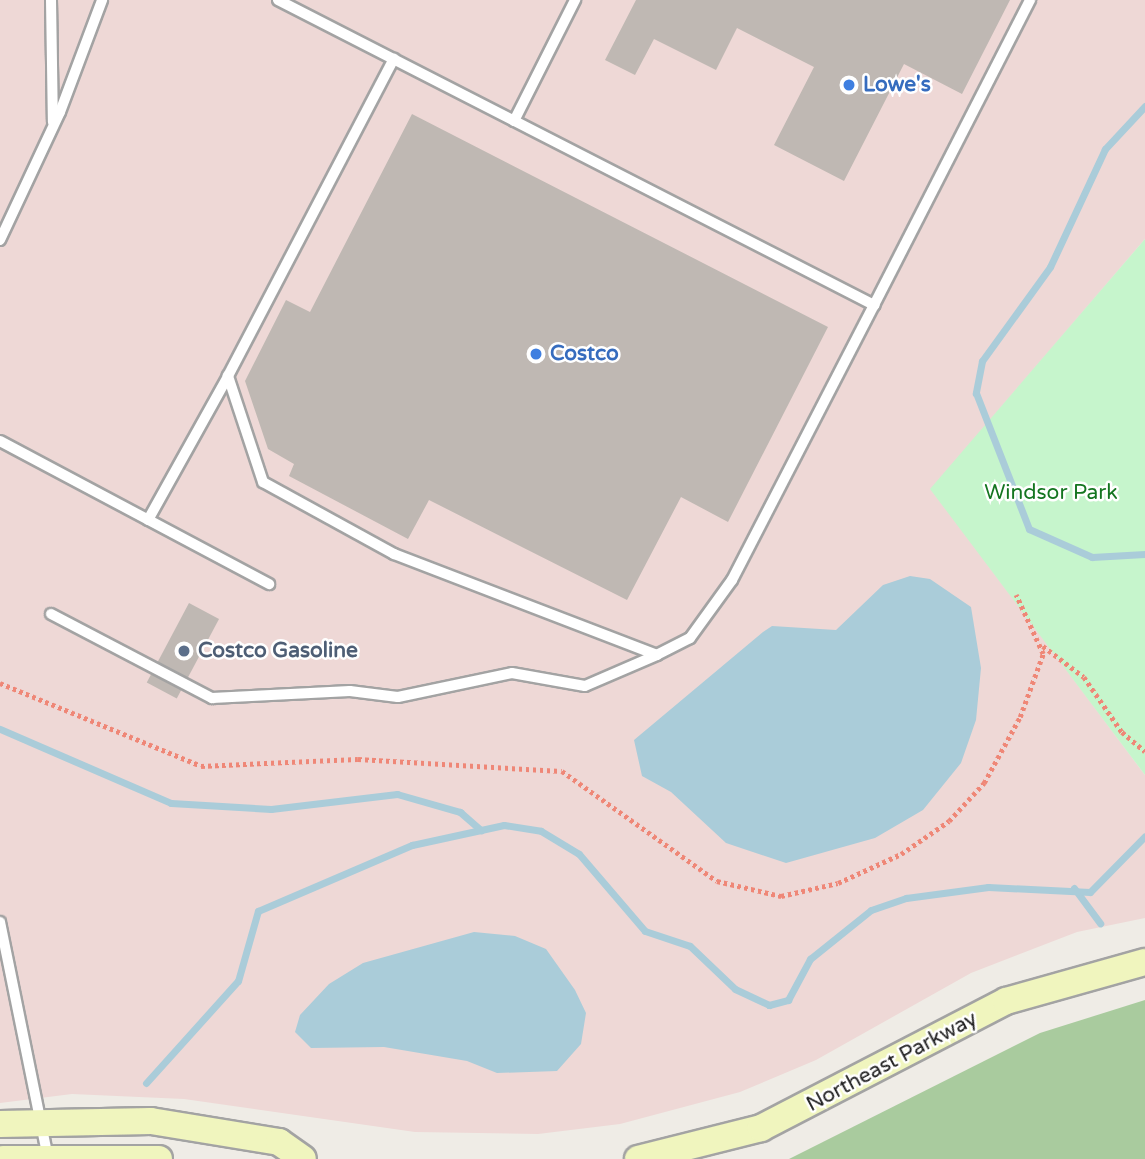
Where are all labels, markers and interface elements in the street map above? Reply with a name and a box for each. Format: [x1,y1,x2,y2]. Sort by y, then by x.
place label: Lowe's [863,72,931,98]
marker: Lowe's [841,77,857,93]
place label: Costco [550,341,619,367]
marker: Costco [528,346,544,362]
park label: Windsor Park [984,480,1118,506]
place label: Costco Gasoline [198,638,358,664]
marker: Costco Gasoline [176,643,192,659]
street label: Northeast Parkway [802,1006,982,1118]

